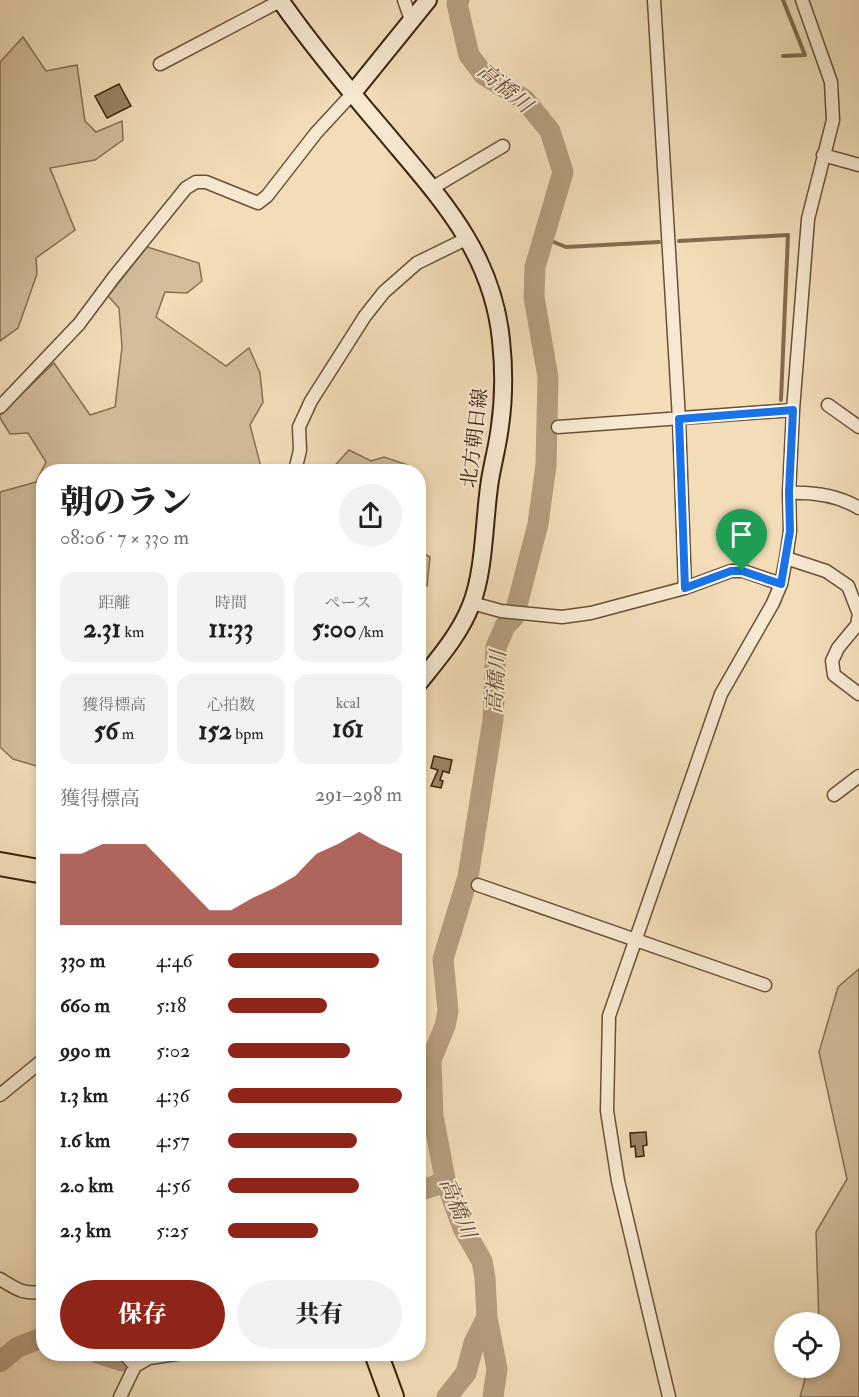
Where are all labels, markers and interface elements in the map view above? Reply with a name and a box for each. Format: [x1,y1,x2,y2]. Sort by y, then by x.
water label: 高橋川 [472,58,539,120]
street label: 北方朝日線 [456,387,493,489]
text: 朝のラン [60,482,192,523]
button: share [339,484,402,547]
pin [716,509,767,571]
icon: arrive [725,518,758,551]
text: 08:06 · 7 × 330 m [60,525,189,550]
text: 距離 [98,593,130,613]
text: 時間 [215,593,247,613]
text: ペース [324,593,372,613]
text: 2.31 [84,613,121,645]
text: 11:33 [209,613,253,645]
text: 5:00 [312,613,356,645]
text: km [121,622,144,642]
text: /km [356,622,384,642]
water label: 高橋川 [481,648,512,714]
text: kcal [336,693,360,713]
text: 獲得標高 [82,695,146,715]
text: 心拍数 [207,695,255,715]
text: 161 [332,713,364,745]
text: 56 [94,715,118,747]
text: 152 [198,715,232,747]
text: m [118,724,134,744]
text: bpm [232,724,264,744]
text: 291–298 m [315,782,402,807]
text: 獲得標高 [60,786,140,811]
text: 330 m [60,948,105,973]
text: 4:46 [156,948,193,973]
text: 660 m [60,993,110,1018]
text: 5:18 [156,993,186,1018]
text: 990 m [60,1038,110,1063]
text: 5:02 [156,1038,190,1063]
text: 1.3 km [60,1083,108,1108]
text: 4:36 [156,1083,190,1108]
text: 1.6 km [60,1128,110,1153]
text: 4:57 [156,1128,190,1153]
text: 2.0 km [60,1173,114,1198]
text: 4:56 [156,1173,191,1198]
water label: 高橋川 [433,1174,483,1244]
text: 2.3 km [60,1218,111,1243]
text: 5:25 [156,1218,189,1243]
button: 保存 [60,1280,225,1349]
button: 共有 [237,1280,402,1349]
map controls [774,1312,840,1378]
button: locate [774,1312,840,1378]

